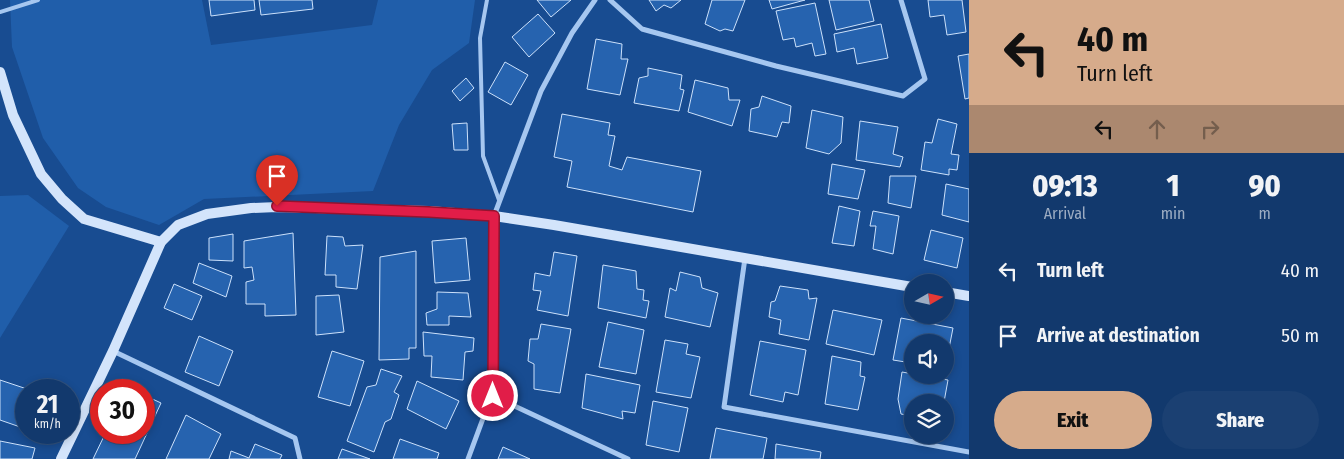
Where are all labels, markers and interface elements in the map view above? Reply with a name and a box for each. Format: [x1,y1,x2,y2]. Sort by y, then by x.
text: 40 m [1077,18,1148,60]
icon: left [994,20,1059,85]
text: Turn left [1077,60,1153,87]
icon: left [1090,115,1118,143]
icon: ahead [1143,115,1171,143]
icon: right [1196,115,1224,143]
pin [256,155,298,206]
icon: arrive [263,162,291,190]
text: 09:13 [1032,168,1098,204]
text: 1 [1167,168,1180,204]
text: 90 [1249,168,1281,204]
text: Arrival [1044,204,1086,223]
text: min [1161,204,1185,223]
text: m [1259,204,1271,223]
icon: left [994,257,1022,285]
text: Turn left [1037,259,1104,282]
text: 40 m [1281,259,1319,282]
north arrow [904,274,954,324]
map controls [904,274,954,444]
icon: arrive [994,322,1022,350]
text: Arrive at destination [1037,324,1200,347]
text: 50 m [1281,324,1319,347]
button: sound [904,334,954,384]
position arrow [466,369,518,421]
speed limit sign: 30 [90,379,155,444]
text: 21 [37,390,58,420]
button: Exit [994,391,1152,449]
button: Share [1162,391,1319,449]
button: layers [904,394,954,444]
text: km/h [34,417,61,431]

